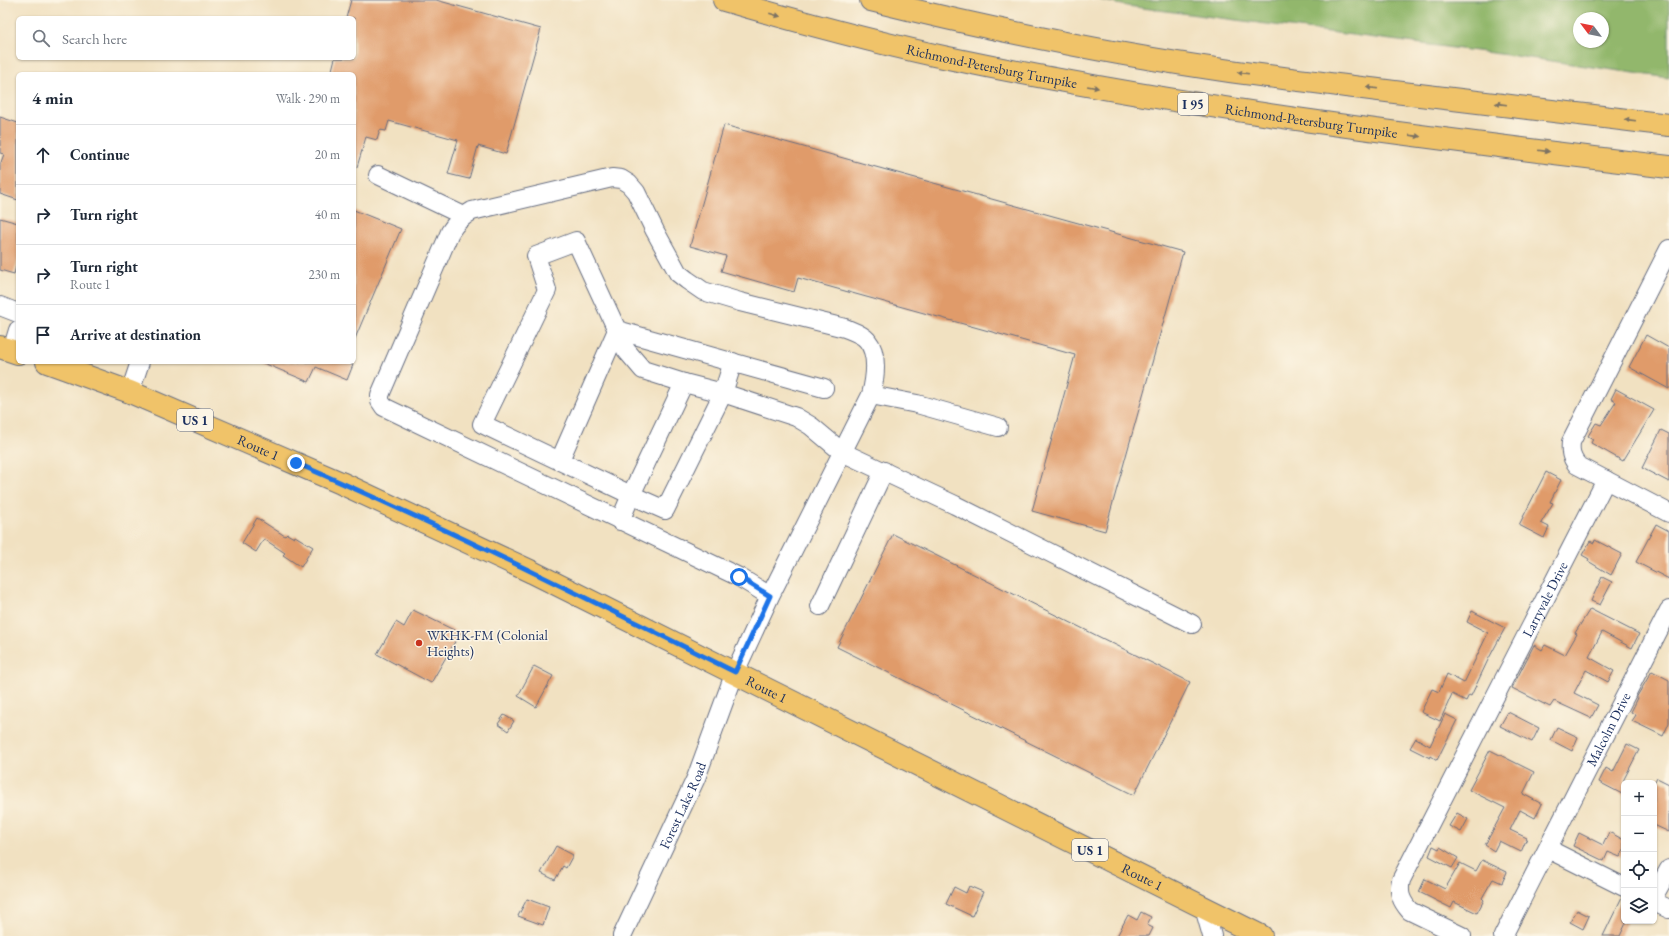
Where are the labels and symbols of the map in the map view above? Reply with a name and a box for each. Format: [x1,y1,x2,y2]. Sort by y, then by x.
one-way arrow [769,12,781,18]
north arrow [1573,12,1609,48]
street label: Richmond-Petersburg Turnpike [905,40,1079,92]
one-way arrow [1237,69,1249,76]
one-way arrow [1087,84,1099,90]
one-way arrow [1366,85,1378,92]
road number: I 95 [1178,93,1208,115]
street label: Richmond-Petersburg Turnpike [1224,99,1399,142]
one-way arrow [1495,101,1507,108]
one-way arrow [1624,117,1636,124]
one-way arrow [1409,133,1421,139]
one-way arrow [1538,148,1550,155]
road number: US 1 [177,409,213,431]
street label: Route 1 [235,430,282,464]
route end [287,454,305,472]
street label: Larryvale Drive [1518,558,1572,640]
route start [730,568,748,586]
place label: WKHK-FM (Colonial Heights) [427,626,548,660]
marker: WKHK-FM (Colonial Heights) [414,638,424,648]
street label: Route 1 [743,671,790,707]
street label: Malcolm Drive [1582,689,1635,769]
street label: Forest Lake Road [655,759,710,852]
road number: US 1 [1072,839,1108,861]
street label: Route 1 [1119,859,1166,895]

